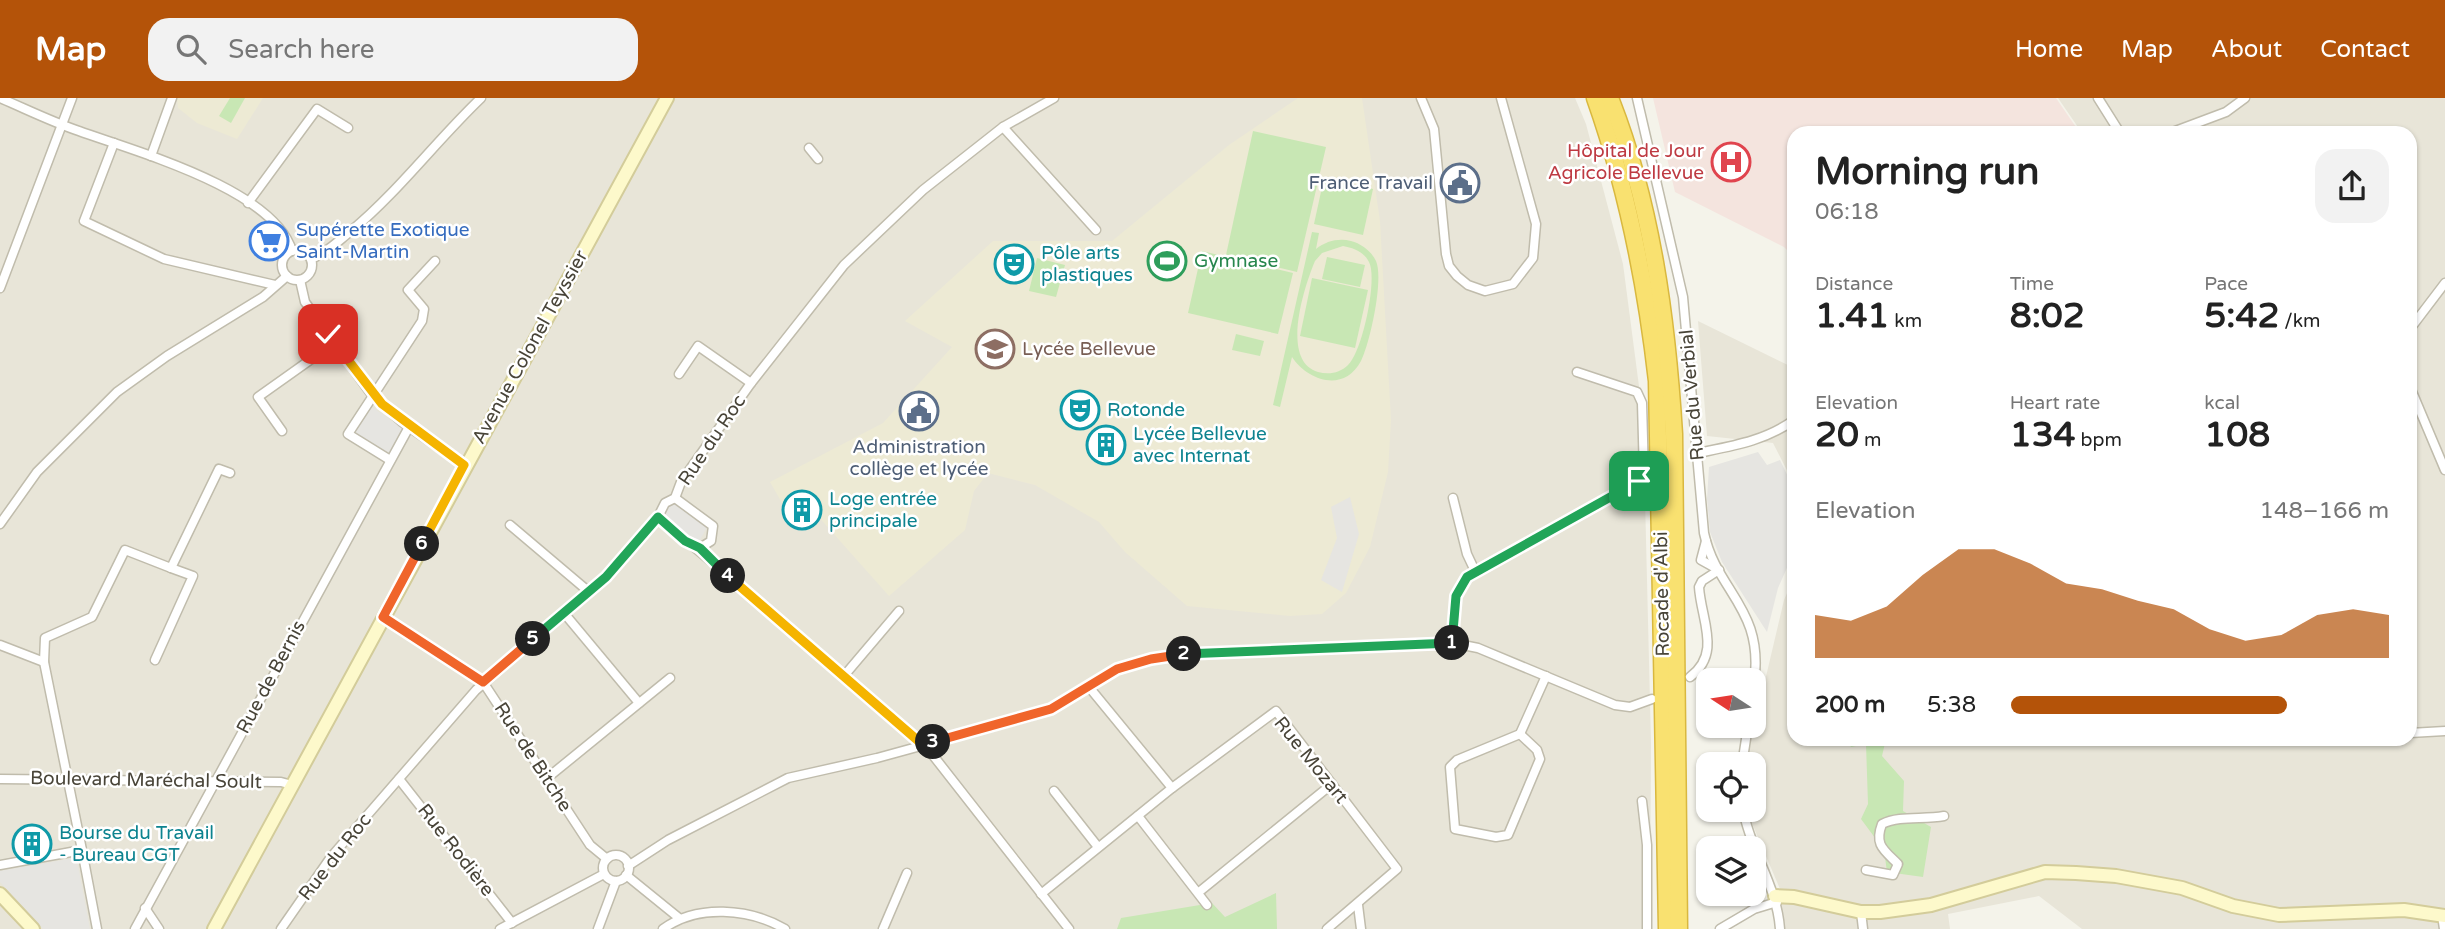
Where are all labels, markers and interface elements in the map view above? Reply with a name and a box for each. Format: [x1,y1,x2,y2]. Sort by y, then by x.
search box [148,18,638,81]
text: Map [35,30,106,69]
icon: search [172,30,210,68]
text: Search here [228,34,374,65]
text: Home [2015,35,2083,64]
text: Map [2121,35,2173,64]
text: About [2211,35,2282,64]
text: Contact [2320,35,2410,64]
place label: Hôpital de Jour Agricole Bellevue [1548,140,1705,184]
hospital icon: Hôpital de Jour Agricole Bellevue [1710,141,1752,183]
text: Morning run [1815,149,2039,195]
button: share [2315,149,2389,223]
public building icon: France Travail [1439,162,1481,204]
place label: France Travail [1308,172,1433,194]
text: 06:18 [1815,198,1879,226]
place label: Supérette Exotique Saint-Martin [296,219,470,263]
supermarket icon: Supérette Exotique Saint-Martin [248,220,290,262]
sports icon: Gymnase [1146,240,1188,282]
place label: Pôle arts plastiques [1041,242,1133,286]
theatre icon: Pôle arts plastiques [993,243,1035,285]
street label: Avenue Colonel Teyssier [468,246,593,448]
place label: Gymnase [1194,250,1278,272]
text: Distance [1815,273,1893,295]
text: Time [2010,273,2054,295]
text: Pace [2204,273,2248,295]
text: 1.41 [1815,295,1889,337]
text: 8:02 [2010,295,2085,337]
text: 5:42 [2204,295,2279,337]
pin [298,304,358,364]
text: km [1889,310,1922,332]
text: /km [2279,310,2321,332]
icon: check [309,315,347,353]
school or university icon: Lycée Bellevue [974,328,1016,370]
street label: Rue du Verbial [1675,328,1709,462]
place label: Lycée Bellevue [1022,338,1156,360]
theatre icon: Rotonde [1059,389,1101,431]
public building icon: Administration collège et lycée [898,390,940,432]
street label: Rue du Roc [674,391,750,489]
text: Elevation [1815,392,1898,414]
text: Heart rate [2010,392,2100,414]
text: kcal [2204,392,2240,414]
place label: Rotonde [1107,399,1185,421]
text: 20 [1815,414,1859,456]
text: 134 [2010,414,2076,456]
text: 108 [2204,414,2270,456]
place label: Lycée Bellevue avec Internat [1133,423,1267,467]
building icon: Lycée Bellevue avec Internat [1085,424,1127,466]
text: m [1859,429,1881,451]
text: bpm [2076,429,2122,451]
place label: Administration collège et lycée [850,436,988,480]
pin [1609,451,1669,511]
icon: arrive [1620,462,1658,500]
place label: Loge entrée principale [829,488,937,532]
building icon: Loge entrée principale [781,489,823,531]
text: Elevation [1815,497,1916,525]
text: 148–166 m [2260,497,2389,525]
pin: 6 [404,526,440,562]
street label: Rocade d'Albi [1650,531,1674,657]
text: 6 [416,532,427,554]
pin: 4 [710,559,746,594]
text: 4 [722,564,733,586]
street label: Rue de Bernis [232,617,310,737]
pin: 5 [516,622,550,656]
pin: 1 [1434,626,1470,660]
text: 5 [527,627,538,649]
text: 1 [1446,631,1457,653]
pin: 2 [1166,636,1202,672]
text: 2 [1178,642,1189,664]
north arrow [1696,668,1766,738]
map controls [1696,668,1766,906]
text: 200 m [1815,691,1885,719]
text: 5:38 [1927,691,1976,719]
street label: Rue de Bitche [490,698,576,816]
street label: Rue Mozart [1269,712,1353,808]
pin: 3 [916,724,950,760]
text: 3 [927,730,938,752]
button: locate [1696,752,1766,822]
street label: Boulevard Maréchal Soult [30,767,262,793]
street label: Rue Rodière [413,799,499,901]
street label: Rue du Roc [294,809,376,905]
place label: Bourse du Travail - Bureau CGT [59,822,214,866]
building icon: Bourse du Travail - Bureau CGT [11,823,53,865]
button: layers [1696,836,1766,906]

